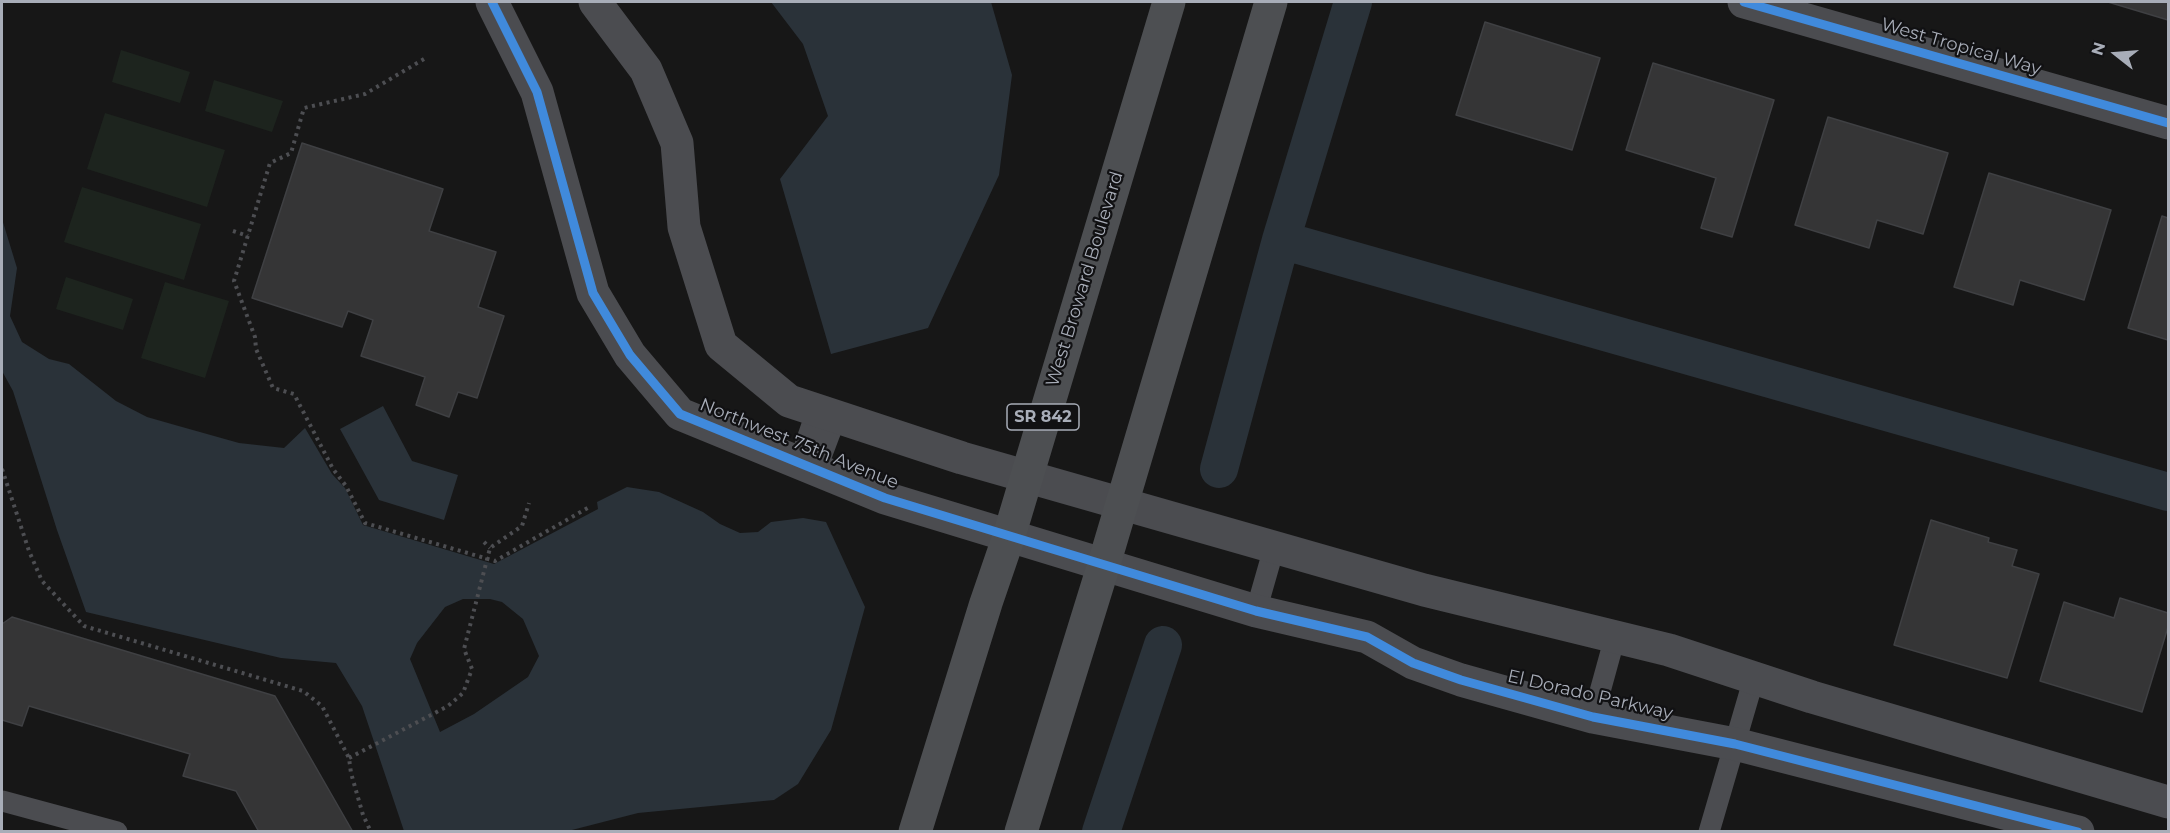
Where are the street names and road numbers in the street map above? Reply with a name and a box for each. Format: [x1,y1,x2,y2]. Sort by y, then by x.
street label: West Tropical Way [1879,14,2043,80]
street label: West Broward Boulevard [1042,169,1128,389]
street label: Northwest 75th Avenue [696,394,902,494]
road number: SR 842 [1007,404,1079,430]
street label: El Dorado Parkway [1505,665,1675,725]

